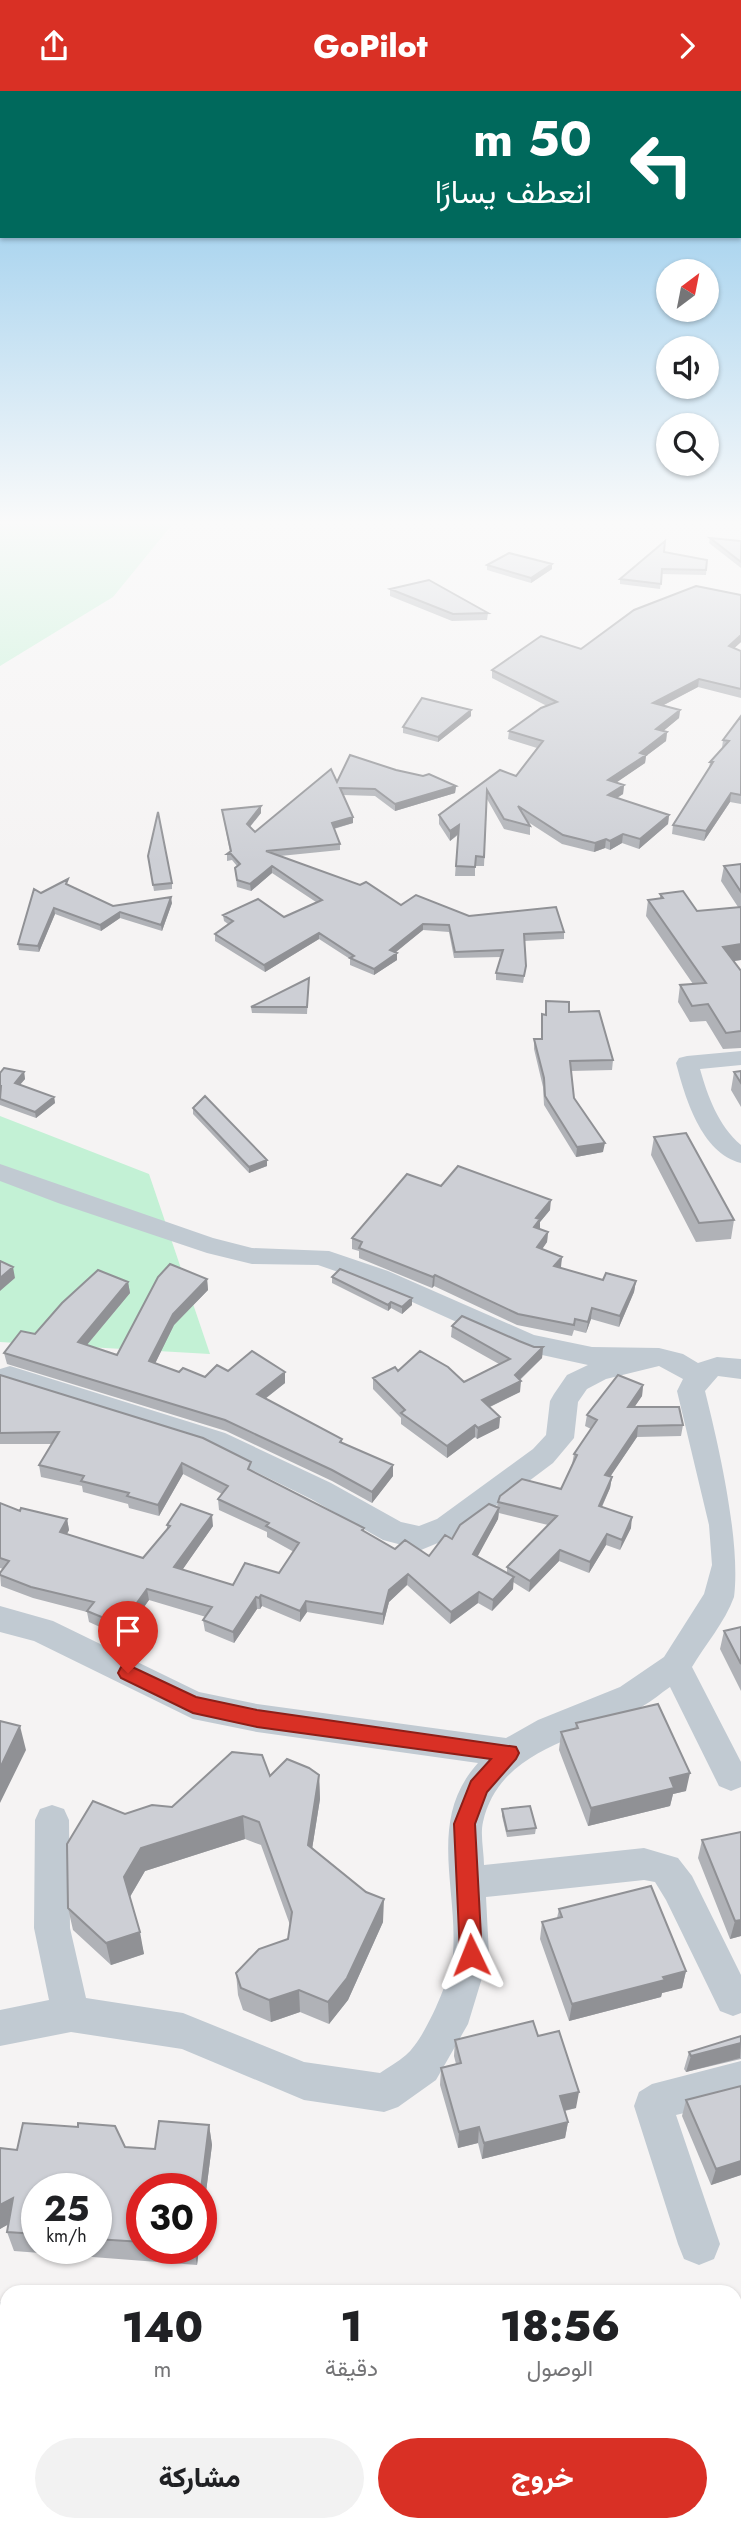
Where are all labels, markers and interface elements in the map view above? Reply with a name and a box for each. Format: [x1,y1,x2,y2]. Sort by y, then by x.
text: GoPilot [313,23,428,69]
icon: share [35,27,73,65]
icon: forward [668,27,706,65]
text: 50 m [473,104,592,174]
icon: left [616,119,707,210]
text: انعطف يسارًا [435,169,592,215]
north arrow [656,259,719,322]
map controls [656,259,719,476]
button: sound [656,336,719,399]
button: search [656,413,719,476]
pin [98,1601,158,1673]
icon: arrive [109,1612,147,1650]
position arrow [434,1918,508,1992]
speed limit sign: 30 [126,2173,217,2264]
text: 25 [44,2184,89,2234]
text: km/h [46,2223,87,2249]
text: 1 [340,2296,363,2357]
text: 18:56 [500,2296,620,2357]
text: 140 [122,2297,203,2358]
text: دقيقة [325,2351,378,2385]
text: الوصول [527,2351,593,2385]
text: m [153,2352,171,2386]
button: مشاركة [35,2438,364,2518]
button: خروج [378,2438,707,2518]

